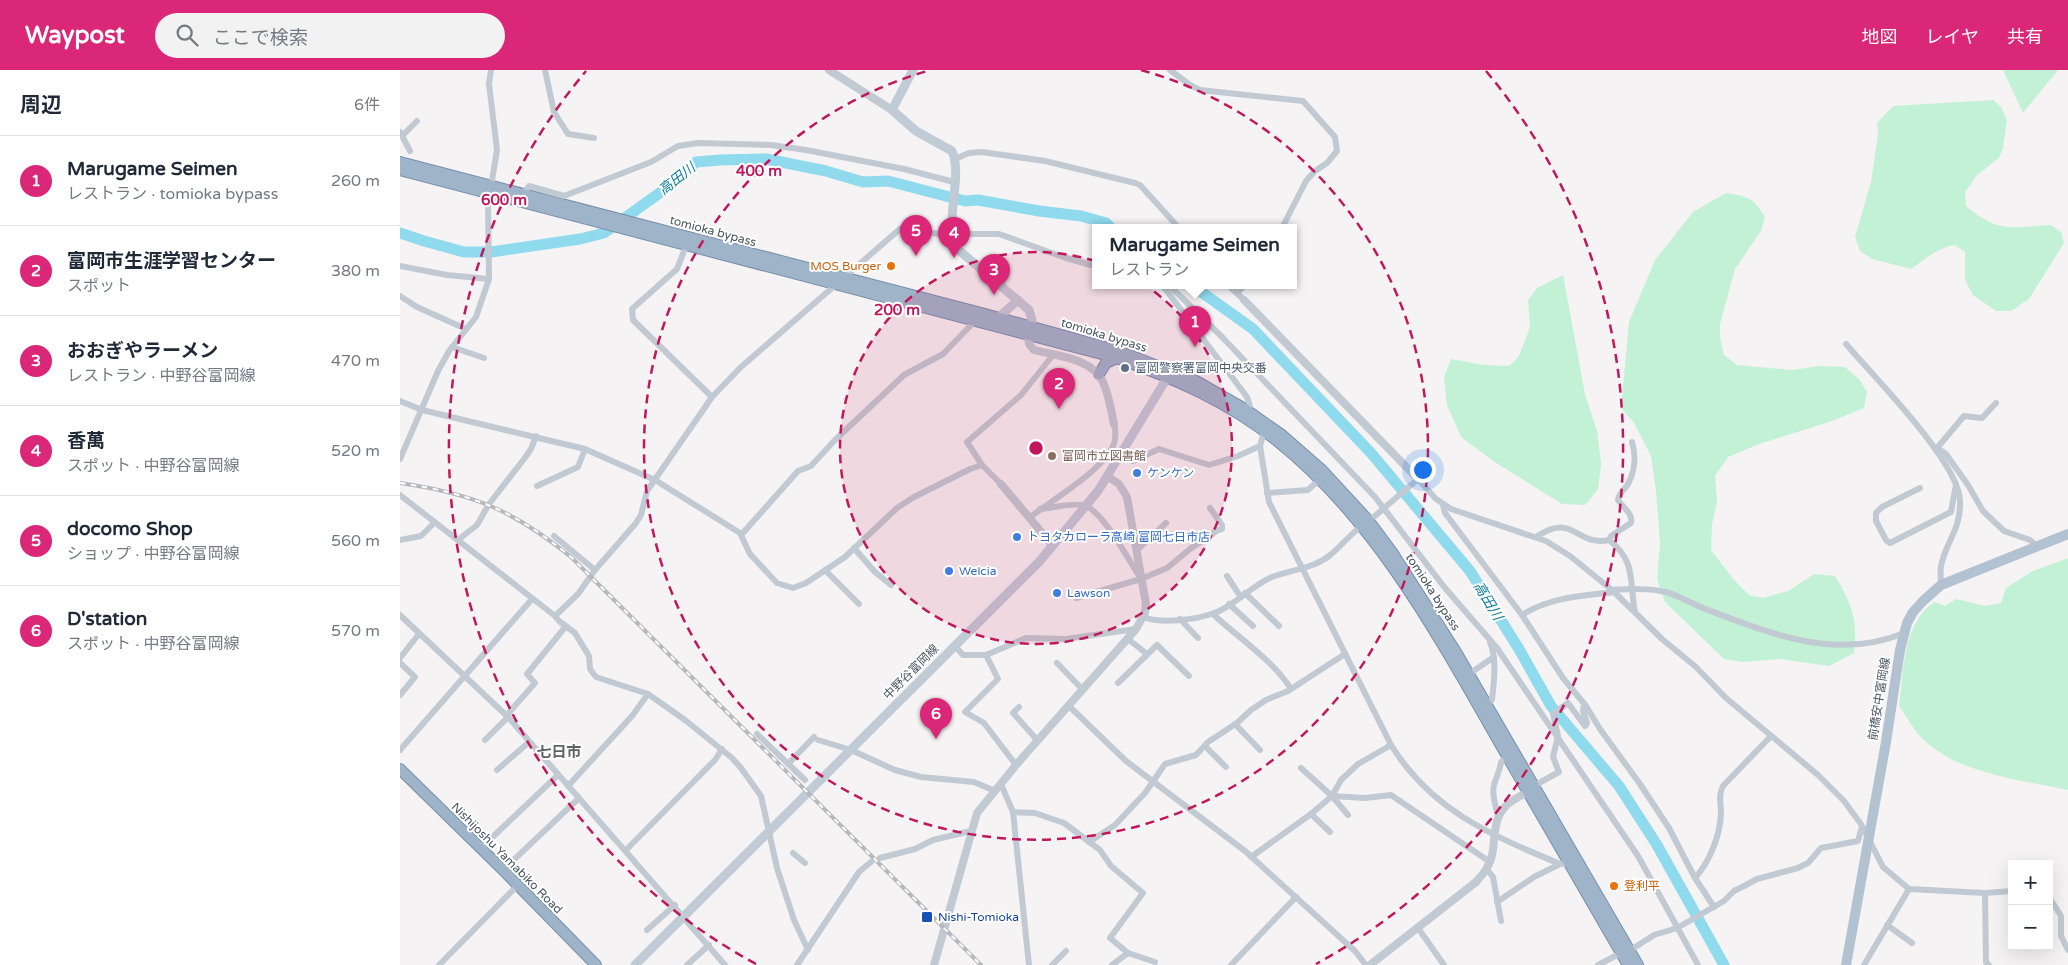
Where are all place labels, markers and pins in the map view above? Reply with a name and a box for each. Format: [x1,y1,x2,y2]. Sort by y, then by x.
pin: 5 [900,215,932,256]
pin: 4 [938,217,970,258]
pin: 3 [978,254,1010,295]
place label: MOS Burger [810,259,881,273]
marker: MOS Burger [885,260,897,272]
pin: 1 [1179,306,1211,347]
place label: 富岡警察署富岡中央交番 [1135,361,1267,375]
marker: 富岡警察署富岡中央交番 [1119,362,1131,374]
pin: 2 [1043,368,1075,409]
centre of rings [1027,439,1045,457]
place label: 富岡市立図書館 [1062,449,1146,463]
marker: 富岡市立図書館 [1046,450,1058,462]
place label: ケンケン [1147,466,1194,480]
marker: ケンケン [1131,467,1143,479]
place label: トヨタカローラ高崎 富岡七日市店 [1027,530,1210,544]
marker: トヨタカローラ高崎 富岡七日市店 [1011,531,1023,543]
place label: Welcia [959,564,997,578]
marker: Welcia [943,565,955,577]
place label: Lawson [1067,586,1110,600]
marker: Lawson [1051,587,1063,599]
pin: 6 [920,698,952,739]
place label: 登利平 [1624,879,1660,893]
marker: 登利平 [1608,880,1620,892]
marker: Nishi-Tomioka [920,910,934,924]
place label: Nishi-Tomioka [938,910,1019,924]

